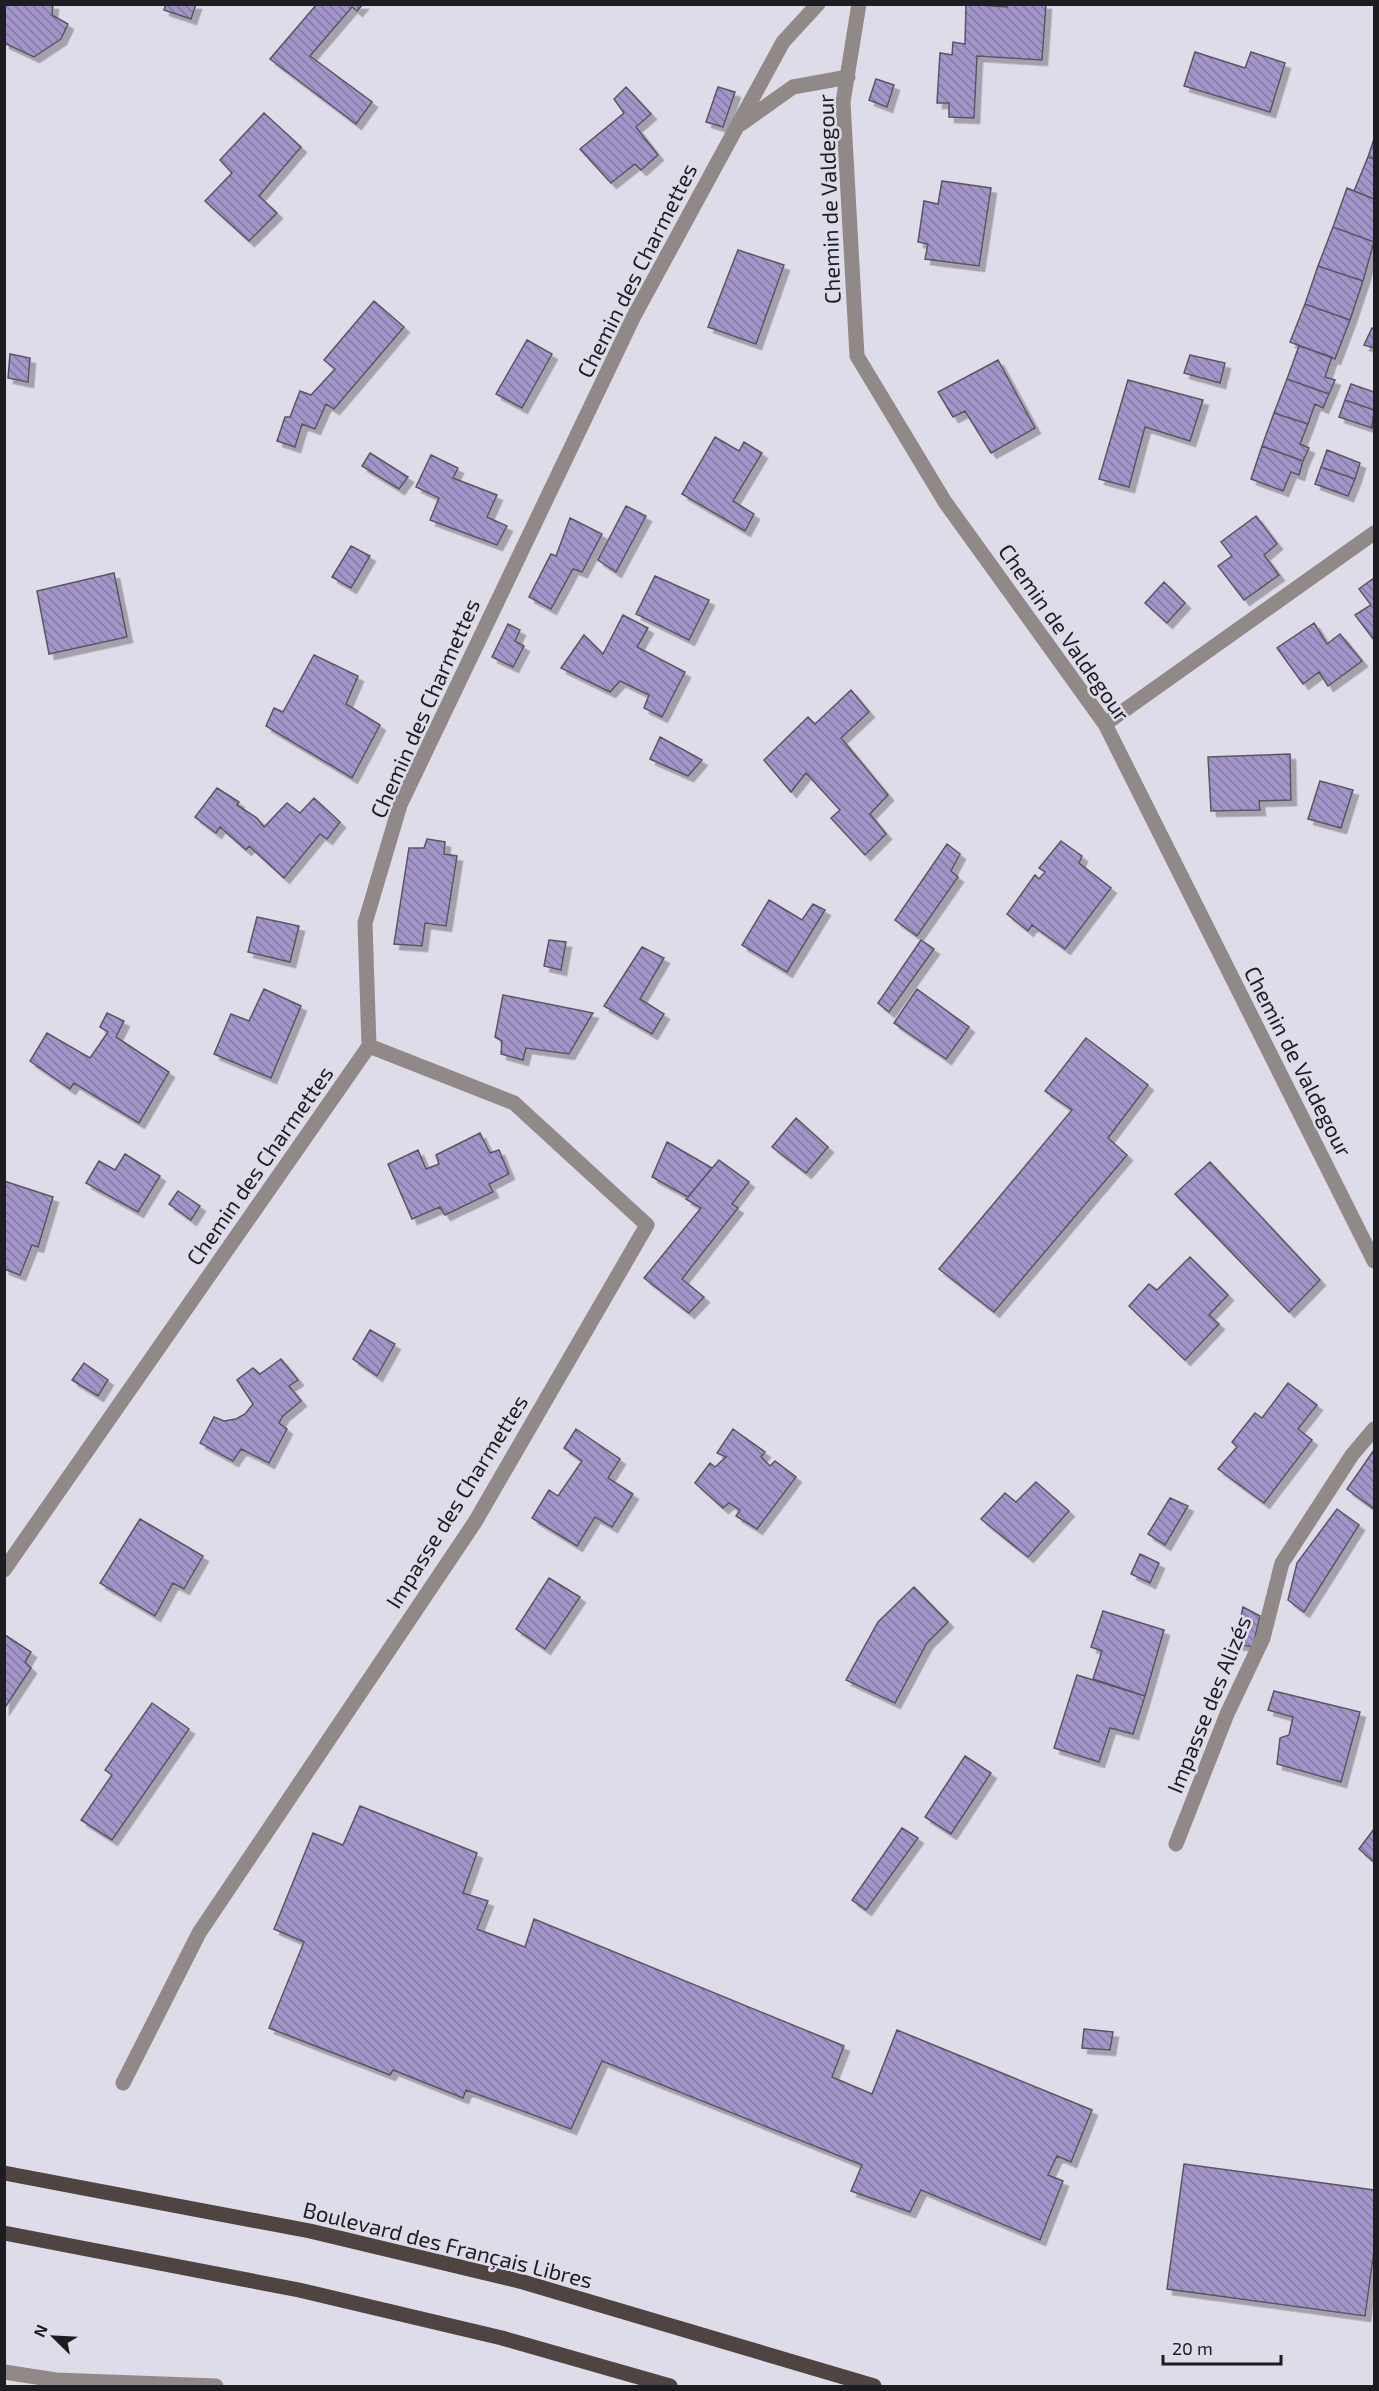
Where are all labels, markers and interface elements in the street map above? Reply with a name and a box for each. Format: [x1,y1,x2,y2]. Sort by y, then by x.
street label: Chemin de Valdegour [811,93,845,304]
street label: Chemin des Charmettes [571,158,701,382]
street label: Chemin de Valdegour [994,538,1136,726]
street label: Chemin des Charmettes [364,594,484,822]
street label: Chemin de Valdegour [1240,961,1358,1161]
street label: Chemin des Charmettes [180,1060,338,1270]
street label: Impasse des Charmettes [380,1390,532,1612]
street label: Impasse des Alizés [1161,1612,1255,1796]
street label: Boulevard des Français Libres [300,2195,596,2295]
north arrow [24,2307,84,2367]
text: N [29,2322,51,2340]
scale bar [1163,2328,1282,2366]
text: 20 m [1172,2337,1213,2359]

